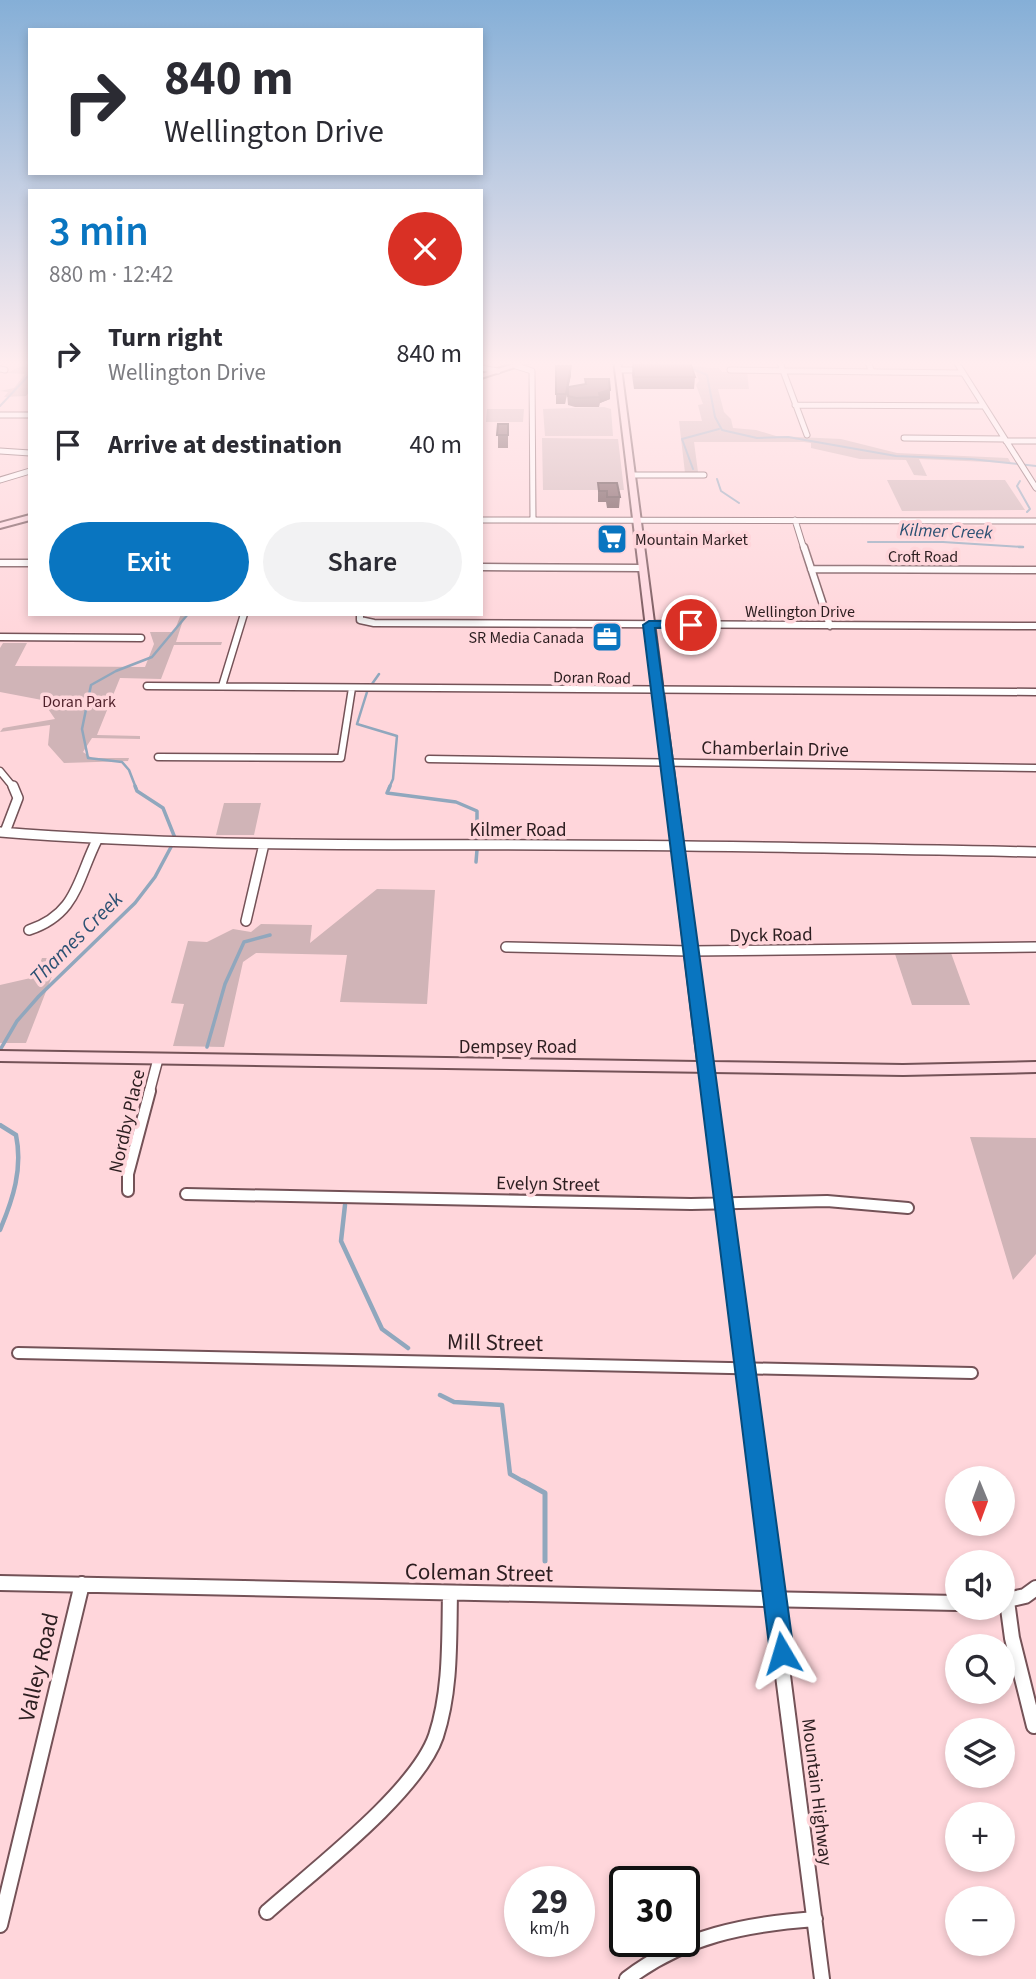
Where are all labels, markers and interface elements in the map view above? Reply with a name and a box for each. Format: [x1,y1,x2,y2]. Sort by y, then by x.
text: 840 m [164,44,293,114]
icon: right [49,56,140,147]
text: Wellington Drive [164,109,384,155]
text: 3 min [49,202,149,262]
button: close [388,212,462,286]
text: 880 m · 12:42 [49,258,173,291]
text: Turn right [108,319,223,356]
icon: right [49,335,87,373]
text: 840 m [396,335,462,372]
text: Wellington Drive [108,356,266,389]
icon: arrive [49,426,87,464]
text: Arrive at destination [108,426,342,463]
text: 40 m [409,426,462,463]
water label: Kilmer Creek [899,517,993,546]
button: Exit [49,522,249,602]
button: Share [263,522,462,602]
supermarket icon: Mountain Market [595,522,629,556]
place label: Mountain Market [635,529,748,551]
street label: Croft Road [888,546,958,568]
pin [661,595,721,655]
street label: Wellington Drive [745,601,855,623]
icon: arrive [672,606,710,644]
office icon: SR Media Canada [590,620,624,654]
place label: SR Media Canada [469,627,584,649]
street label: Doran Road [553,666,631,690]
park label: Doran Park [42,691,116,713]
street label: Chamberlain Drive [701,735,849,764]
street label: Kilmer Road [470,817,566,844]
water label: Thames Creek [23,884,130,991]
street label: Dyck Road [729,921,813,950]
street label: Dempsey Road [459,1034,577,1061]
street label: Nordby Place [102,1067,152,1176]
street label: Evelyn Street [496,1170,601,1199]
street label: Mill Street [447,1325,544,1360]
north arrow [945,1466,1015,1536]
map controls [945,1466,1015,1956]
button: sound [945,1550,1015,1620]
street label: Coleman Street [405,1555,554,1590]
street label: Valley Road [10,1609,67,1725]
position arrow [745,1616,819,1690]
button: search [945,1634,1015,1704]
street label: Mountain Highway [794,1717,839,1867]
button: layers [945,1718,1015,1788]
button: + [945,1802,1015,1872]
speed limit sign: 30 [609,1866,700,1957]
text: 29 [531,1877,568,1927]
button: − [945,1886,1015,1956]
text: km/h [530,1916,569,1941]

